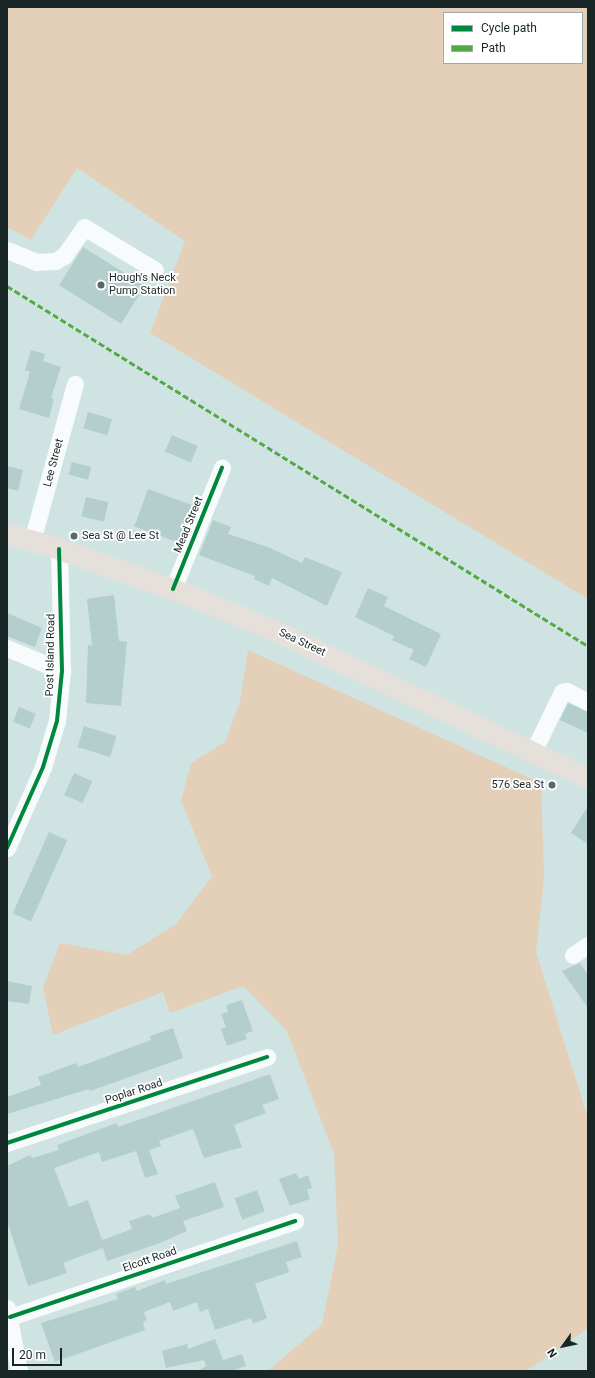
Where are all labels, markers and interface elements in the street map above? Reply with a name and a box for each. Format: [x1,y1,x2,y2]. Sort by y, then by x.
legend [443,12,583,64]
text: Cycle path [481,21,537,35]
text: Path [481,41,506,55]
place label: Hough's Neck Pump Station [109,272,176,298]
marker: Hough's Neck Pump Station [96,280,106,290]
street label: Lee Street [41,437,67,489]
street label: Mead Street [172,495,206,555]
place label: Sea St @ Lee St [82,529,159,543]
marker: Sea St @ Lee St [69,531,79,541]
street label: Post Island Road [44,614,58,696]
street label: Sea Street [277,626,327,660]
place label: 576 Sea St [492,778,544,792]
marker: 576 Sea St [547,780,557,790]
street label: Poplar Road [104,1077,164,1107]
street label: Elcott Road [121,1245,179,1275]
north arrow [543,1326,583,1366]
scale bar [14,1340,64,1366]
text: N [545,1346,560,1360]
text: 20 m [19,1348,46,1362]

